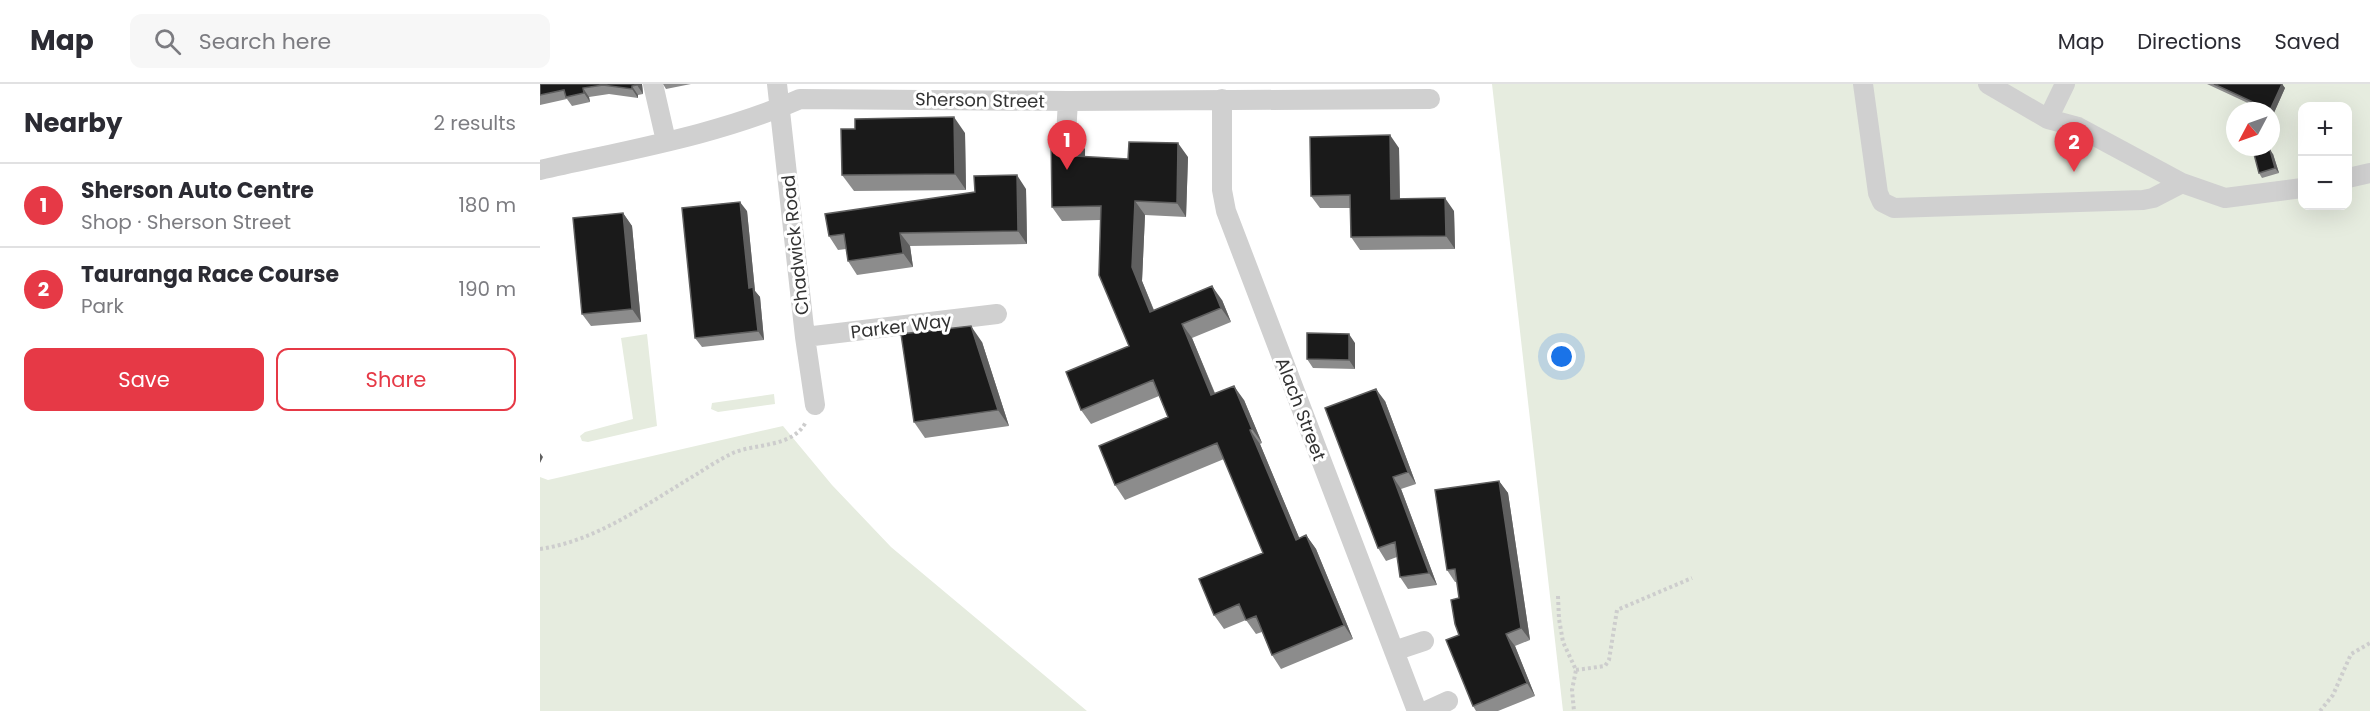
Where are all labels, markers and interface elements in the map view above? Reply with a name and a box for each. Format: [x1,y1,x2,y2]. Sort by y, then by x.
search box [130,14,550,68]
text: Map [30,21,94,60]
icon: search [151,25,184,58]
text: Search here [199,26,331,57]
text: Map [2058,27,2104,56]
text: Directions [2137,27,2241,56]
text: Saved [2274,27,2340,56]
street label: Sherson Street [915,86,1045,114]
north arrow [2226,102,2280,156]
map controls [2298,102,2352,210]
button: + [2298,102,2352,156]
text: Nearby [24,105,122,141]
text: 2 results [433,109,516,137]
pin: 1 [1048,120,1086,170]
pin: 2 [2054,122,2093,172]
button: − [2298,156,2352,210]
street label: Chadwick Road [775,174,815,316]
text: Sherson Auto Centre [81,175,314,206]
text: 1 [40,191,47,219]
text: 180 m [458,191,516,219]
text: Shop · Sherson Street [81,208,291,236]
text: Tauranga Race Course [81,259,339,290]
text: 2 [38,275,49,303]
text: 190 m [459,275,516,303]
text: Park [81,292,124,320]
street label: Parker Way [849,307,953,345]
your location [1547,342,1576,371]
button: Save [24,348,264,411]
button: Share [276,348,516,411]
street label: Alach Street [1270,354,1332,464]

